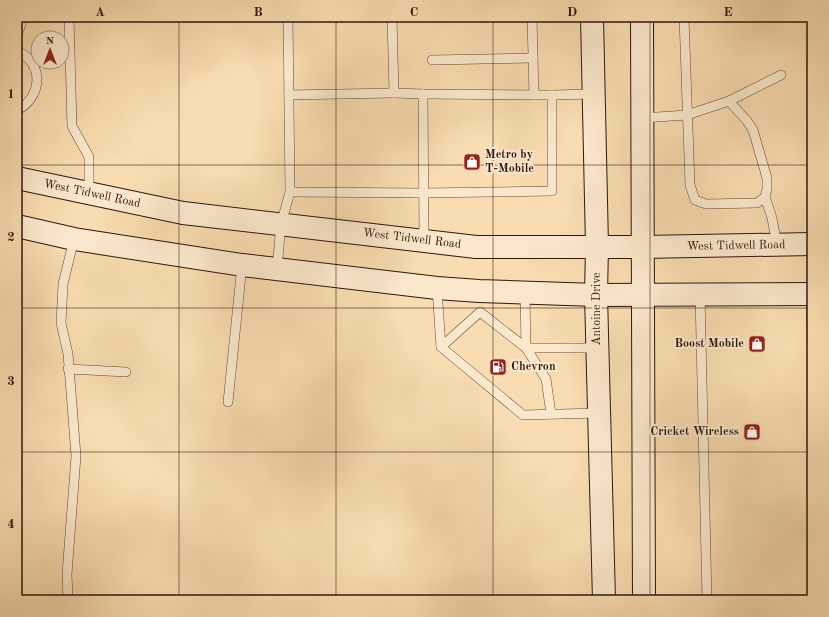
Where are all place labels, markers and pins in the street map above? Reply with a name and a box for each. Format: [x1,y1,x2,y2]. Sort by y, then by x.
place label: Metro by T-Mobile [485,149,534,175]
shop icon: Metro by T-Mobile [462,152,482,172]
shop icon: Boost Mobile [747,334,767,354]
place label: Boost Mobile [675,338,744,350]
fuel station icon: Chevron [488,357,508,377]
place label: Chevron [511,361,556,373]
shop icon: Cricket Wireless [742,422,762,442]
place label: Cricket Wireless [650,426,739,438]

